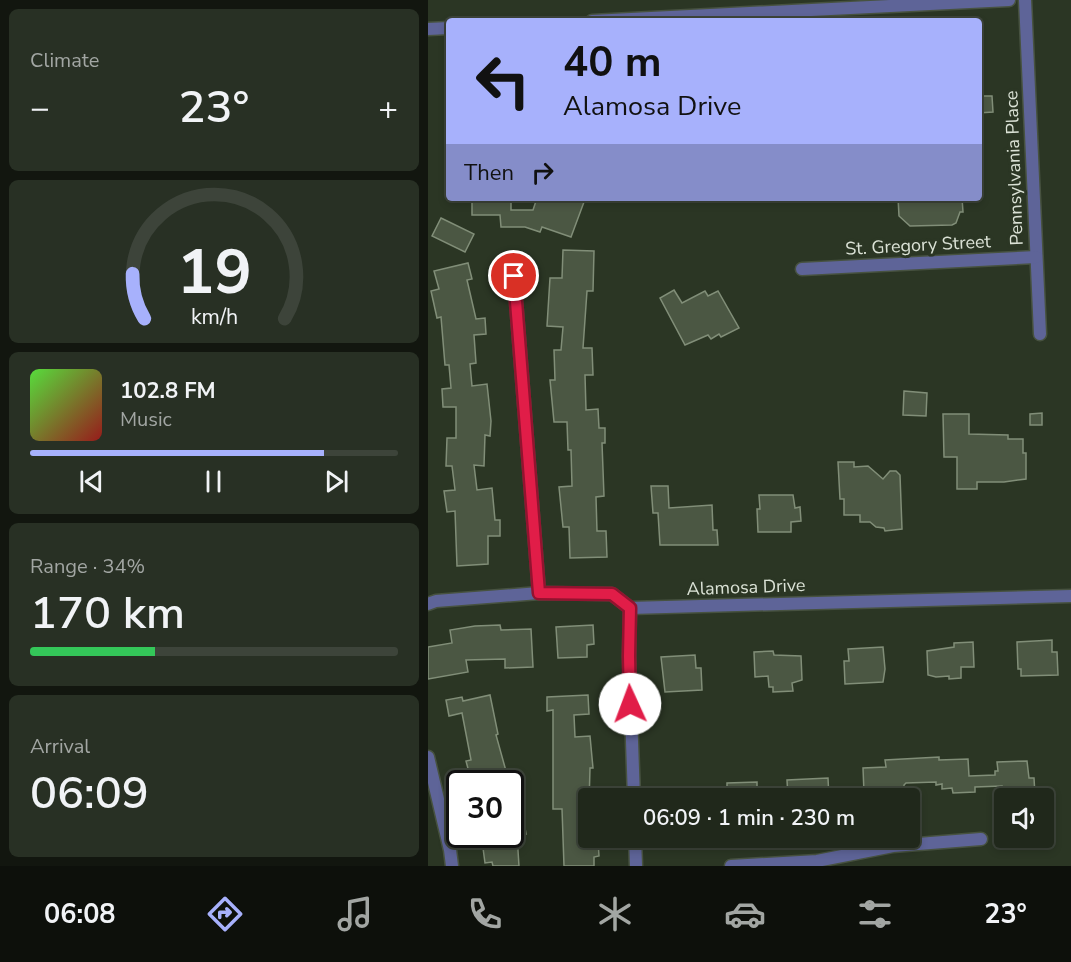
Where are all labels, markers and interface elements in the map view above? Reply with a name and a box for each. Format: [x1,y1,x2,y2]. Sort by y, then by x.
text: 40 m [563,34,662,91]
icon: left [464,42,542,120]
text: Climate [30,47,99,74]
text: 23° [179,77,249,138]
text: − [30,86,50,131]
text: + [378,86,398,131]
text: Alamosa Drive [563,88,741,125]
street label: Pennsylvania Place [999,90,1029,246]
icon: right [526,156,559,189]
text: Then [464,158,514,188]
street label: St. Gregory Street [845,229,992,261]
text: 19 [177,230,251,315]
pin [488,250,539,301]
icon: arrive [497,259,530,292]
text: km/h [190,302,238,332]
text: 102.8 FM [120,376,216,406]
text: Music [120,406,172,433]
icon: previous [75,465,108,498]
icon: pause [197,465,230,498]
icon: next [320,465,353,498]
text: Range · 34% [30,553,145,580]
street label: Alamosa Drive [686,573,806,601]
text: 170 km [30,583,185,644]
position arrow [598,672,662,736]
text: Arrival [30,733,90,760]
text: 06:09 [30,763,149,824]
speed limit sign: 30 [446,770,524,848]
map controls [994,788,1054,848]
button: sound [994,788,1054,848]
text: 06:09 · 1 min · 230 m [643,803,855,833]
icon: directions [204,893,246,935]
icon: music [334,893,376,935]
icon: phone [464,893,506,935]
icon: climate [594,893,636,935]
icon: car [724,893,766,935]
icon: filters [854,893,896,935]
text: 06:08 [44,896,116,933]
text: 23° [984,896,1027,933]

